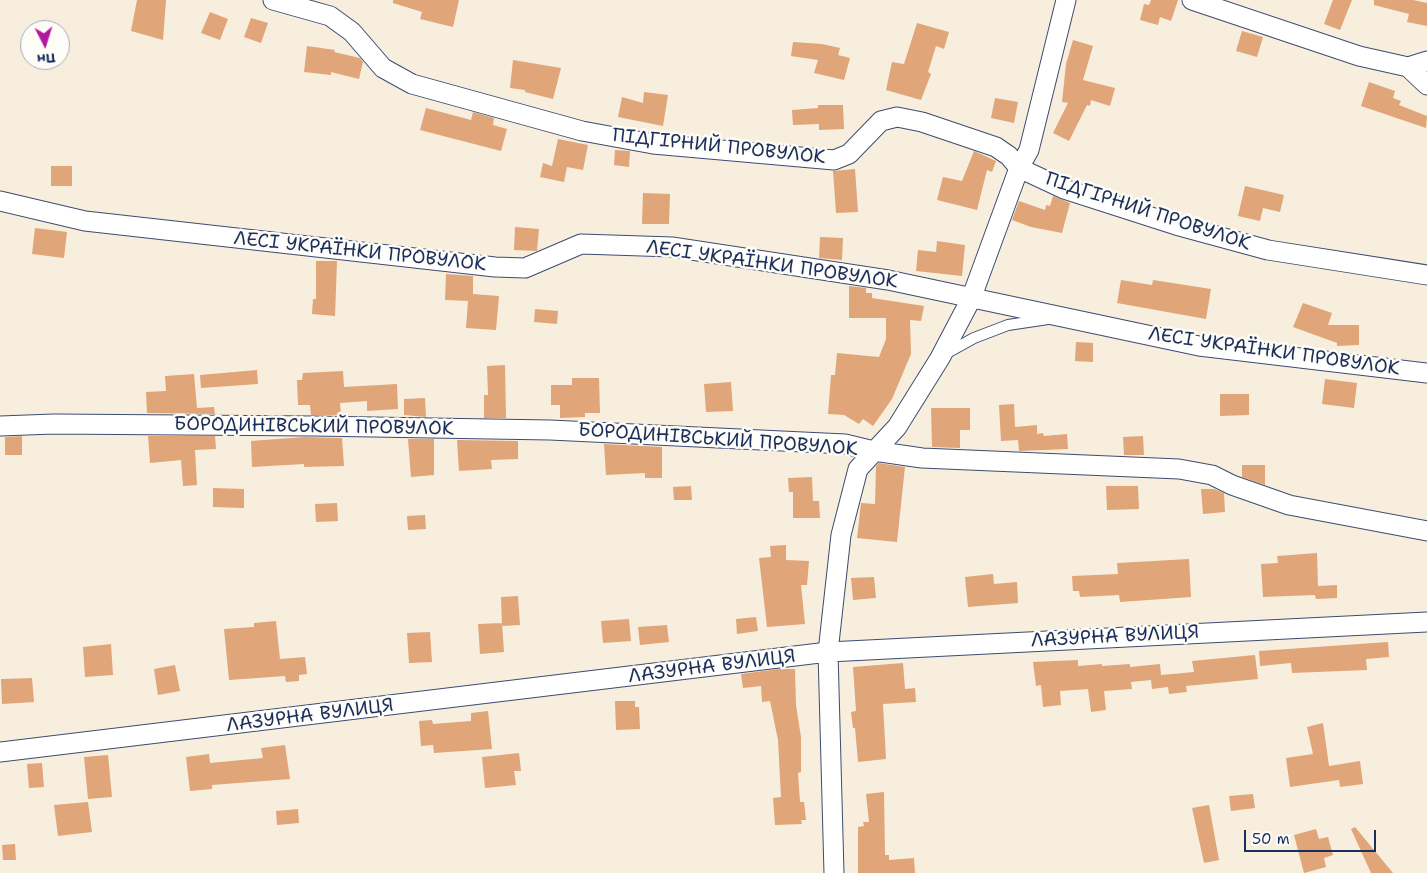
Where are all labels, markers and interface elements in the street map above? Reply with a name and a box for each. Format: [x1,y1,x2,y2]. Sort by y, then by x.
north arrow [20,20,70,70]
text: Пн [36,49,56,69]
street label: ПІДГІРНИЙ ПРОВУЛОК [611,124,827,170]
street label: ПІДГІРНИЙ ПРОВУЛОК [1043,168,1253,256]
street label: ЛЕСІ УКРАЇНКИ ПРОВУЛОК [233,227,487,277]
street label: ЛЕСІ УКРАЇНКИ ПРОВУЛОК [645,236,899,294]
street label: ЛЕСІ УКРАЇНКИ ПРОВУЛОК [1147,323,1401,381]
street label: БОРОДИНІВСЬКИЙ ПРОВУЛОК [174,413,454,441]
street label: БОРОДИНІВСЬКИЙ ПРОВУЛОК [577,419,859,461]
street label: ЛАЗУРНА ВУЛИЦЯ [1030,621,1200,653]
street label: ЛАЗУРНА ВУЛИЦЯ [627,645,797,689]
street label: ЛАЗУРНА ВУЛИЦЯ [225,694,395,738]
scale bar [1247,820,1380,852]
text: 50 m [1252,829,1290,849]

